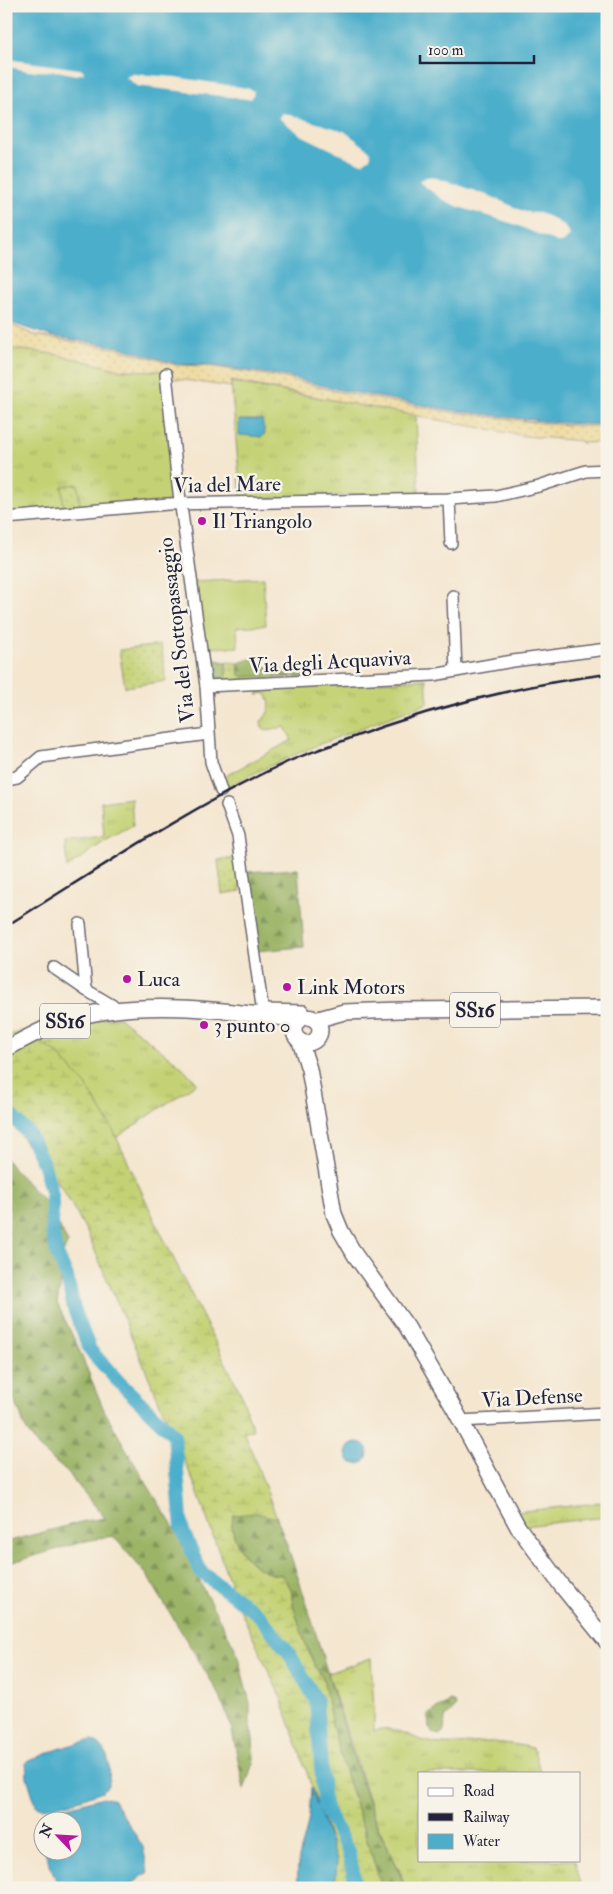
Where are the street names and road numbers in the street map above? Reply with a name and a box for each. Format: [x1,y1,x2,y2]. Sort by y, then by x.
street label: Via del Mare [173,471,281,499]
street label: Via del Sottopassaggio [152,536,202,724]
street label: Via degli Acquaviva [248,644,412,680]
road number: SS16 [450,992,500,1028]
road number: SS16 [40,1004,90,1038]
street label: Via Defense [481,1382,584,1414]

